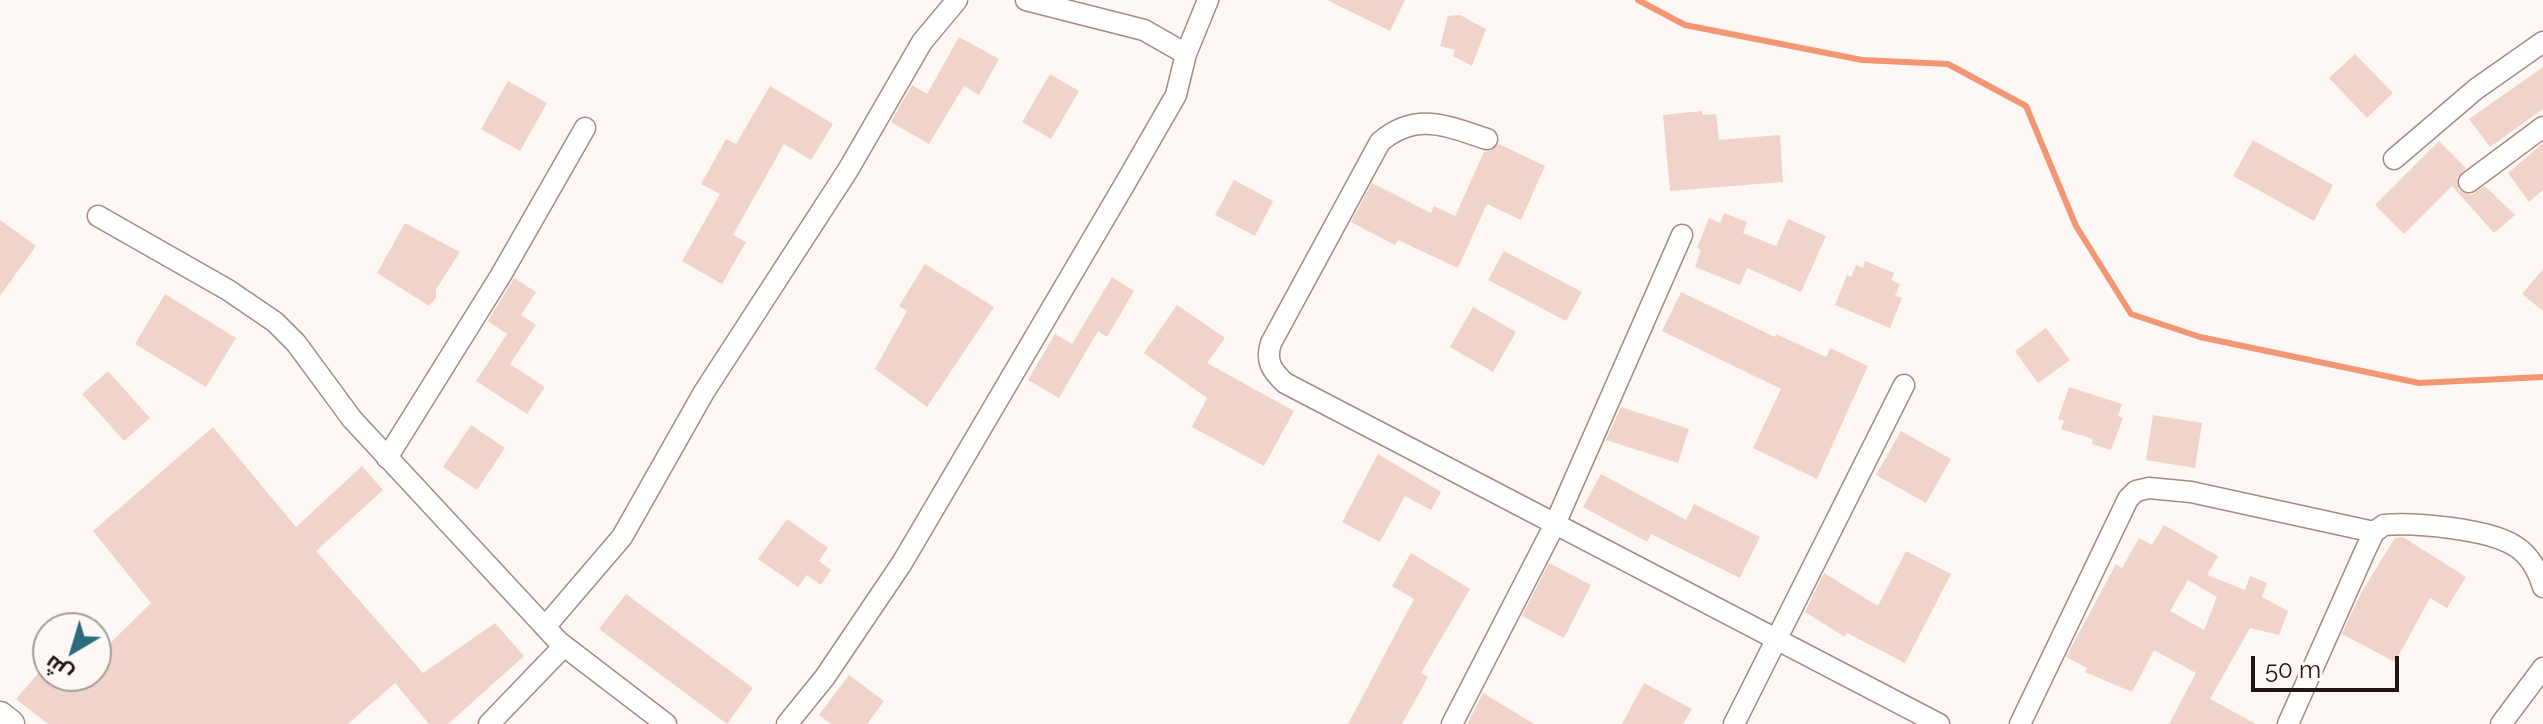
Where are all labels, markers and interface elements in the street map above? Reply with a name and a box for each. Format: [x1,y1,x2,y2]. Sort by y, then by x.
north arrow [32,612,112,692]
scale bar [2255,640,2403,690]
text: ش [39,650,78,688]
text: 50 m [2265,655,2321,684]

